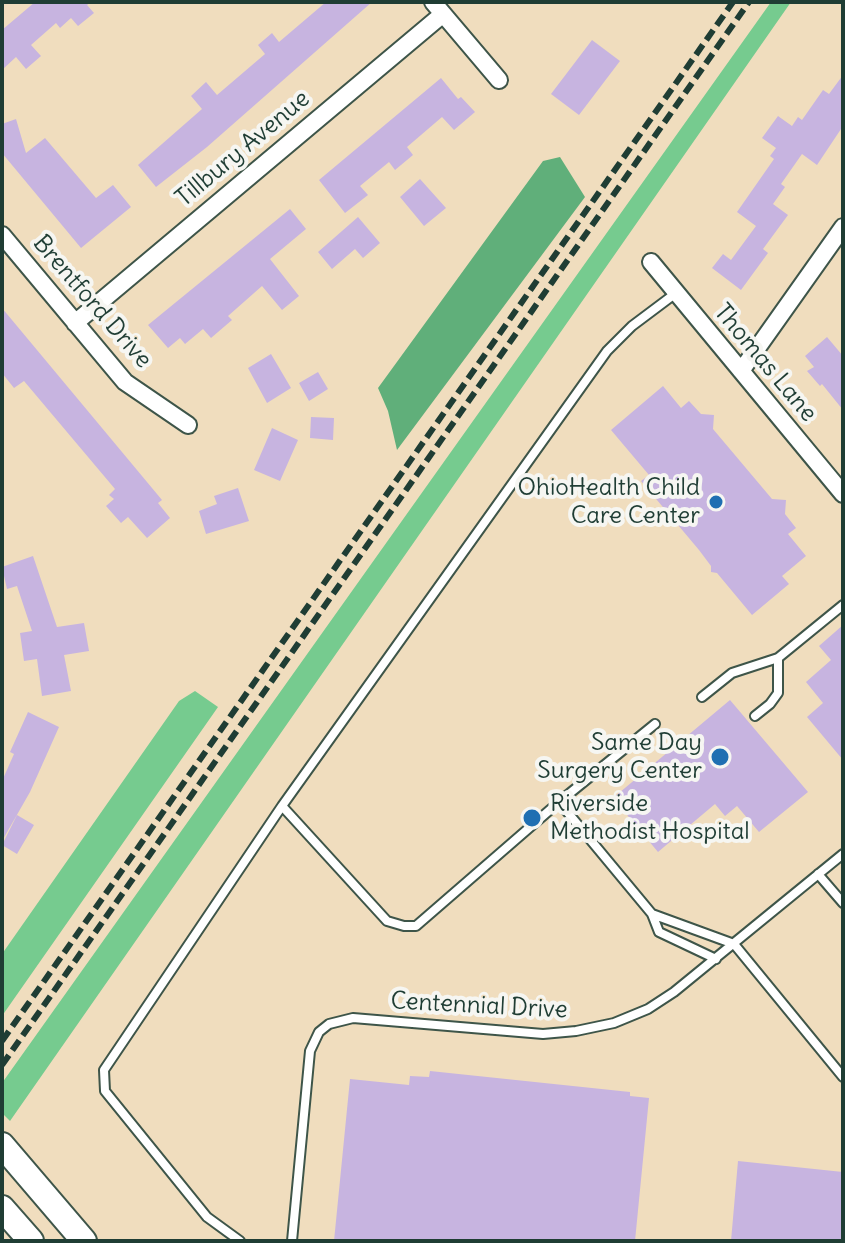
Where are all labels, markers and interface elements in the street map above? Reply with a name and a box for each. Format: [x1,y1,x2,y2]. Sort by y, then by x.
street label: Tillbury Avenue [170,85,316,213]
street label: Brentford Drive [26,230,158,374]
street label: Thomas Lane [707,298,823,428]
place label: OhioHealth Child Care Center [517,474,700,530]
marker: OhioHealth Child Care Center [707,493,725,511]
place label: Same Day Surgery Center [537,729,702,785]
marker: Same Day Surgery Center [709,746,731,768]
place label: Riverside Methodist Hospital [550,790,750,846]
marker: Riverside Methodist Hospital [521,807,543,829]
street label: Centennial Drive [390,987,568,1025]

